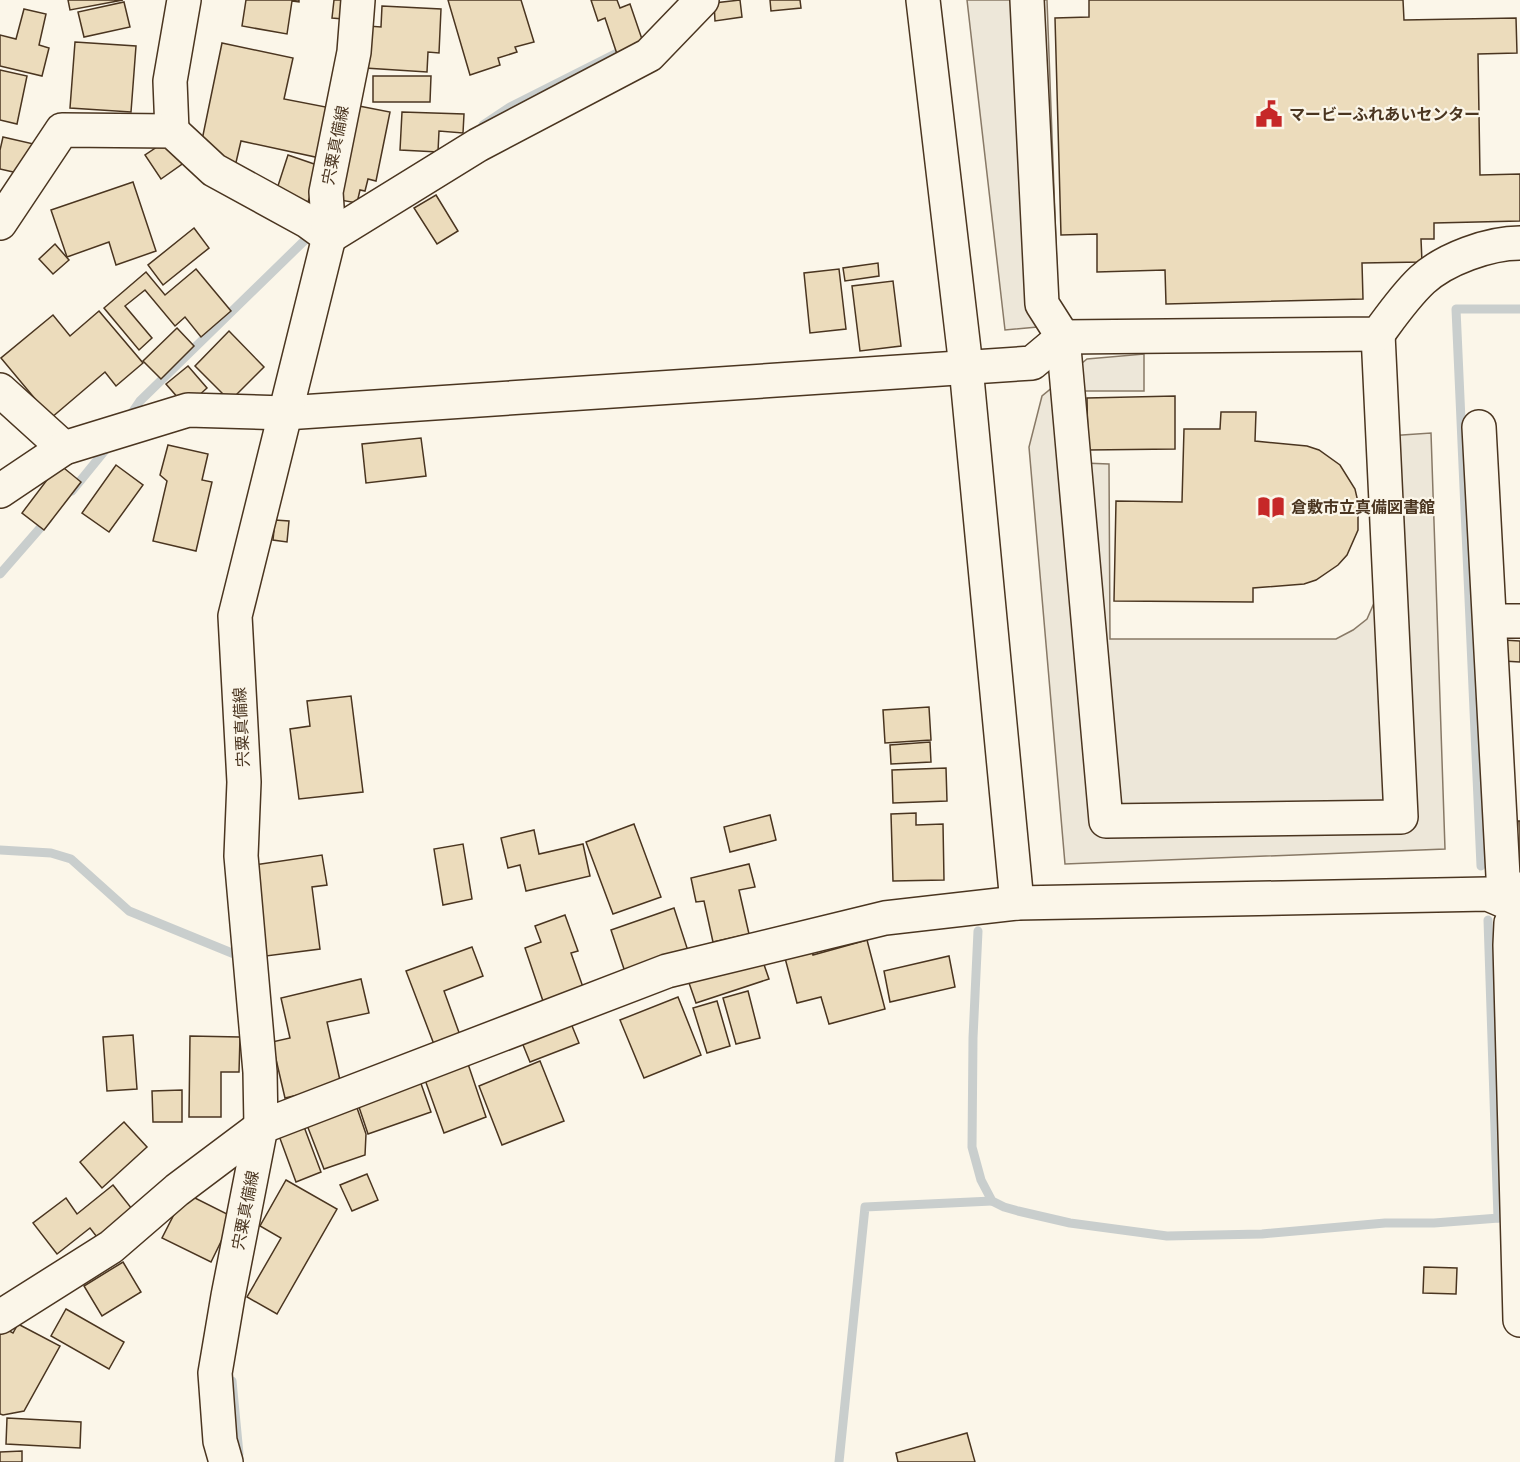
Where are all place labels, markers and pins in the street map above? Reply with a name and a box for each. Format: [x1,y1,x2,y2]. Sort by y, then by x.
public building icon: マービーふれあいセンター [1254,99,1284,129]
place label: マービーふれあいセンター [1289,104,1480,124]
library icon: 倉敷市立真備図書館 [1256,492,1286,522]
place label: 倉敷市立真備図書館 [1291,497,1435,517]

